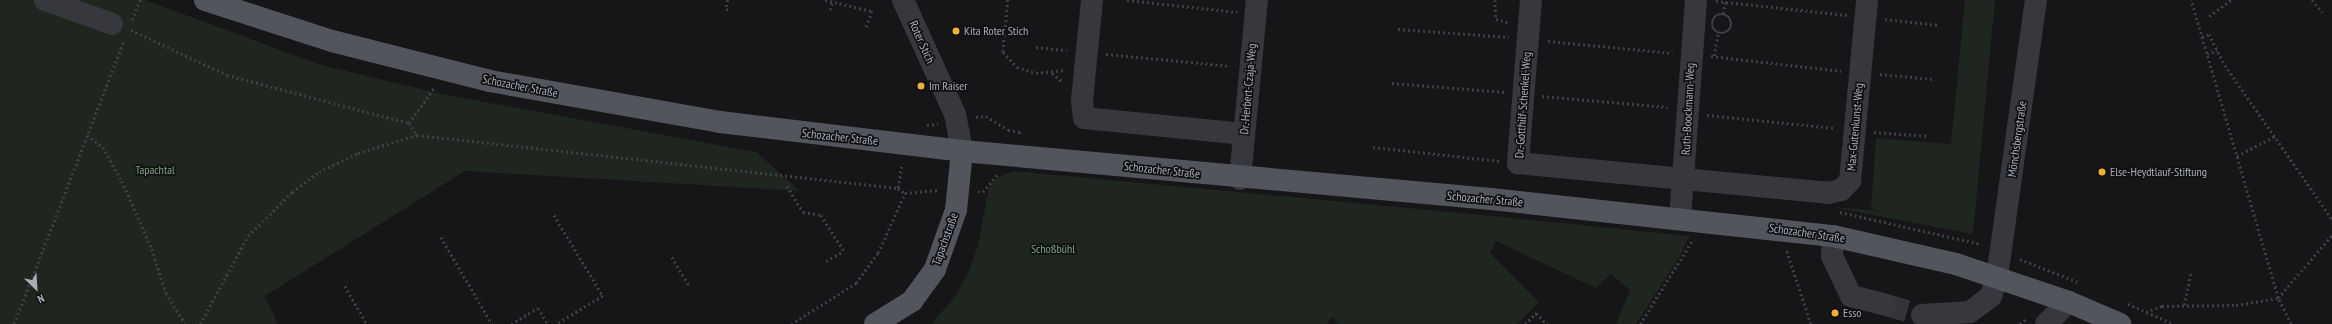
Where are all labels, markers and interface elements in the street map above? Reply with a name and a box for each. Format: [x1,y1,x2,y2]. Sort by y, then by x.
street label: Roter Stich [906,18,938,66]
place label: Kita Roter Stich [964,24,1028,38]
marker: Kita Roter Stich [951,26,961,36]
street label: Dr.-Herbert-Czaja-Weg [1237,43,1259,135]
street label: Dr.-Gotthilf-Schenkel-Weg [1512,51,1534,159]
street label: Ruth-Boockmann-Weg [1678,63,1698,155]
street label: Schozacher Straße [481,72,559,100]
place label: Im Raiser [929,79,968,93]
marker: Im Raiser [916,81,926,91]
street label: Max-Gutenkunst-Weg [1844,82,1866,172]
street label: Mönchsbergstraße [2005,100,2029,178]
street label: Schozacher Straße [801,126,879,148]
street label: Schozacher Straße [1123,159,1201,181]
park label: Tapachtal [135,163,175,177]
place label: Else-Heydtlauf-Stiftung [2110,165,2207,179]
marker: Else-Heydtlauf-Stiftung [2097,167,2107,177]
street label: Schozacher Straße [1446,188,1524,210]
street label: Tapachstraße [929,211,961,267]
street label: Schozacher Straße [1768,221,1846,245]
park label: Schoßbühl [1031,242,1075,256]
north arrow [16,268,56,308]
text: N [35,291,47,306]
place label: Esso [1843,306,1861,320]
marker: Esso [1830,308,1840,318]

